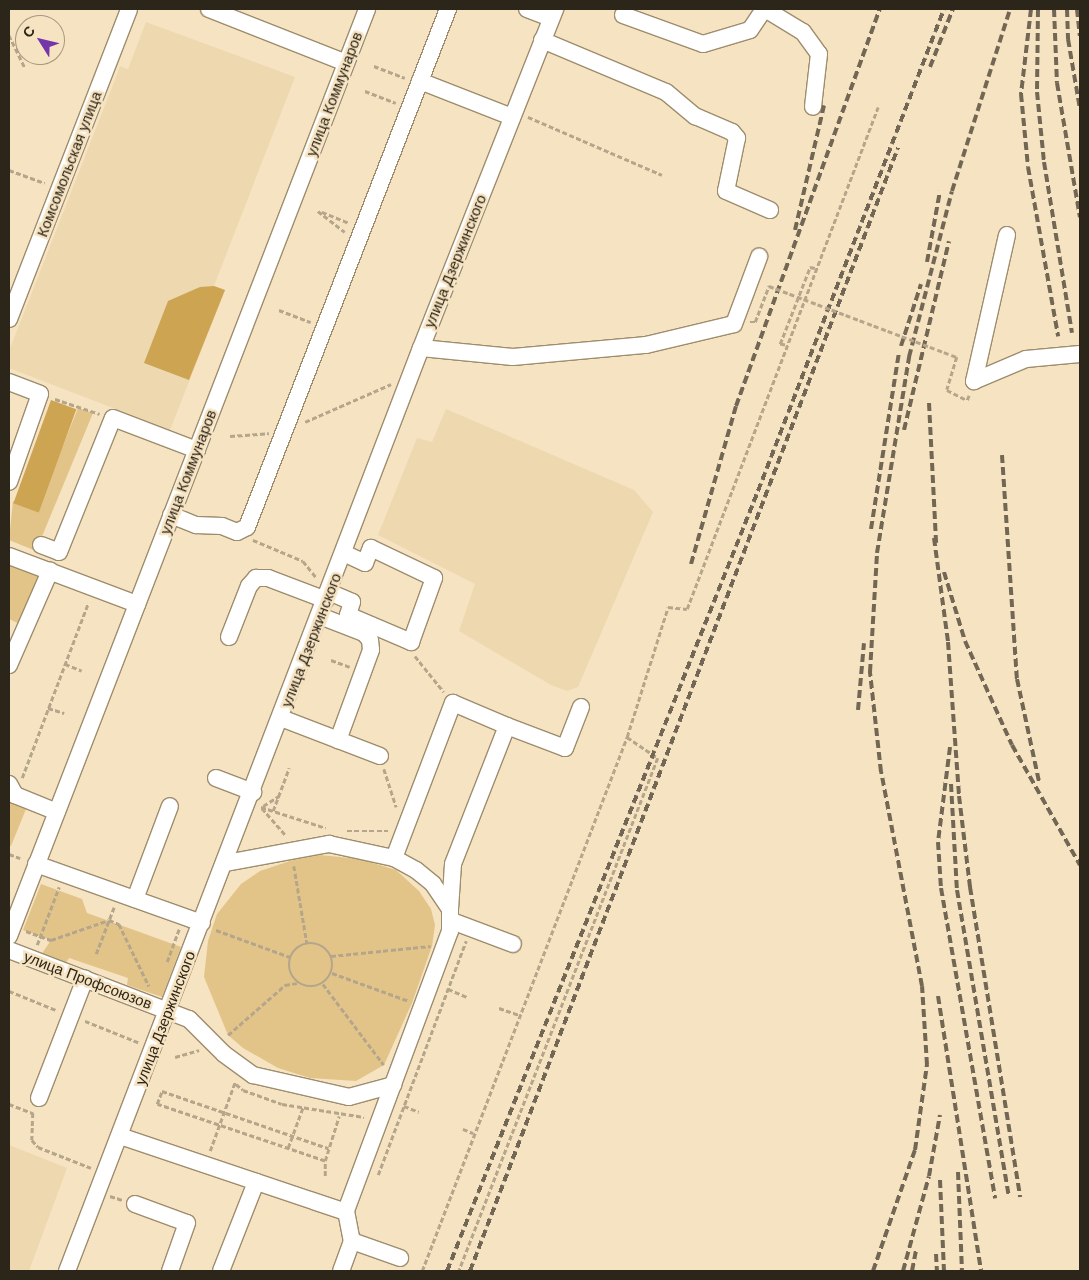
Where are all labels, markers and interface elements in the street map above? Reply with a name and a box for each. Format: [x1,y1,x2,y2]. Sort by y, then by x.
north arrow [15,15,65,65]
text: С [19,23,38,41]
street label: улица Коммунаров [302,29,366,159]
street label: Комсомольская улица [33,89,105,239]
street label: улица Дзержинского [420,192,490,330]
street label: улица Коммунаров [156,407,220,537]
street label: улица Дзержинского [277,570,345,710]
street label: улица Профсоюзов [22,947,154,1013]
street label: улица Дзержинского [131,948,199,1088]

